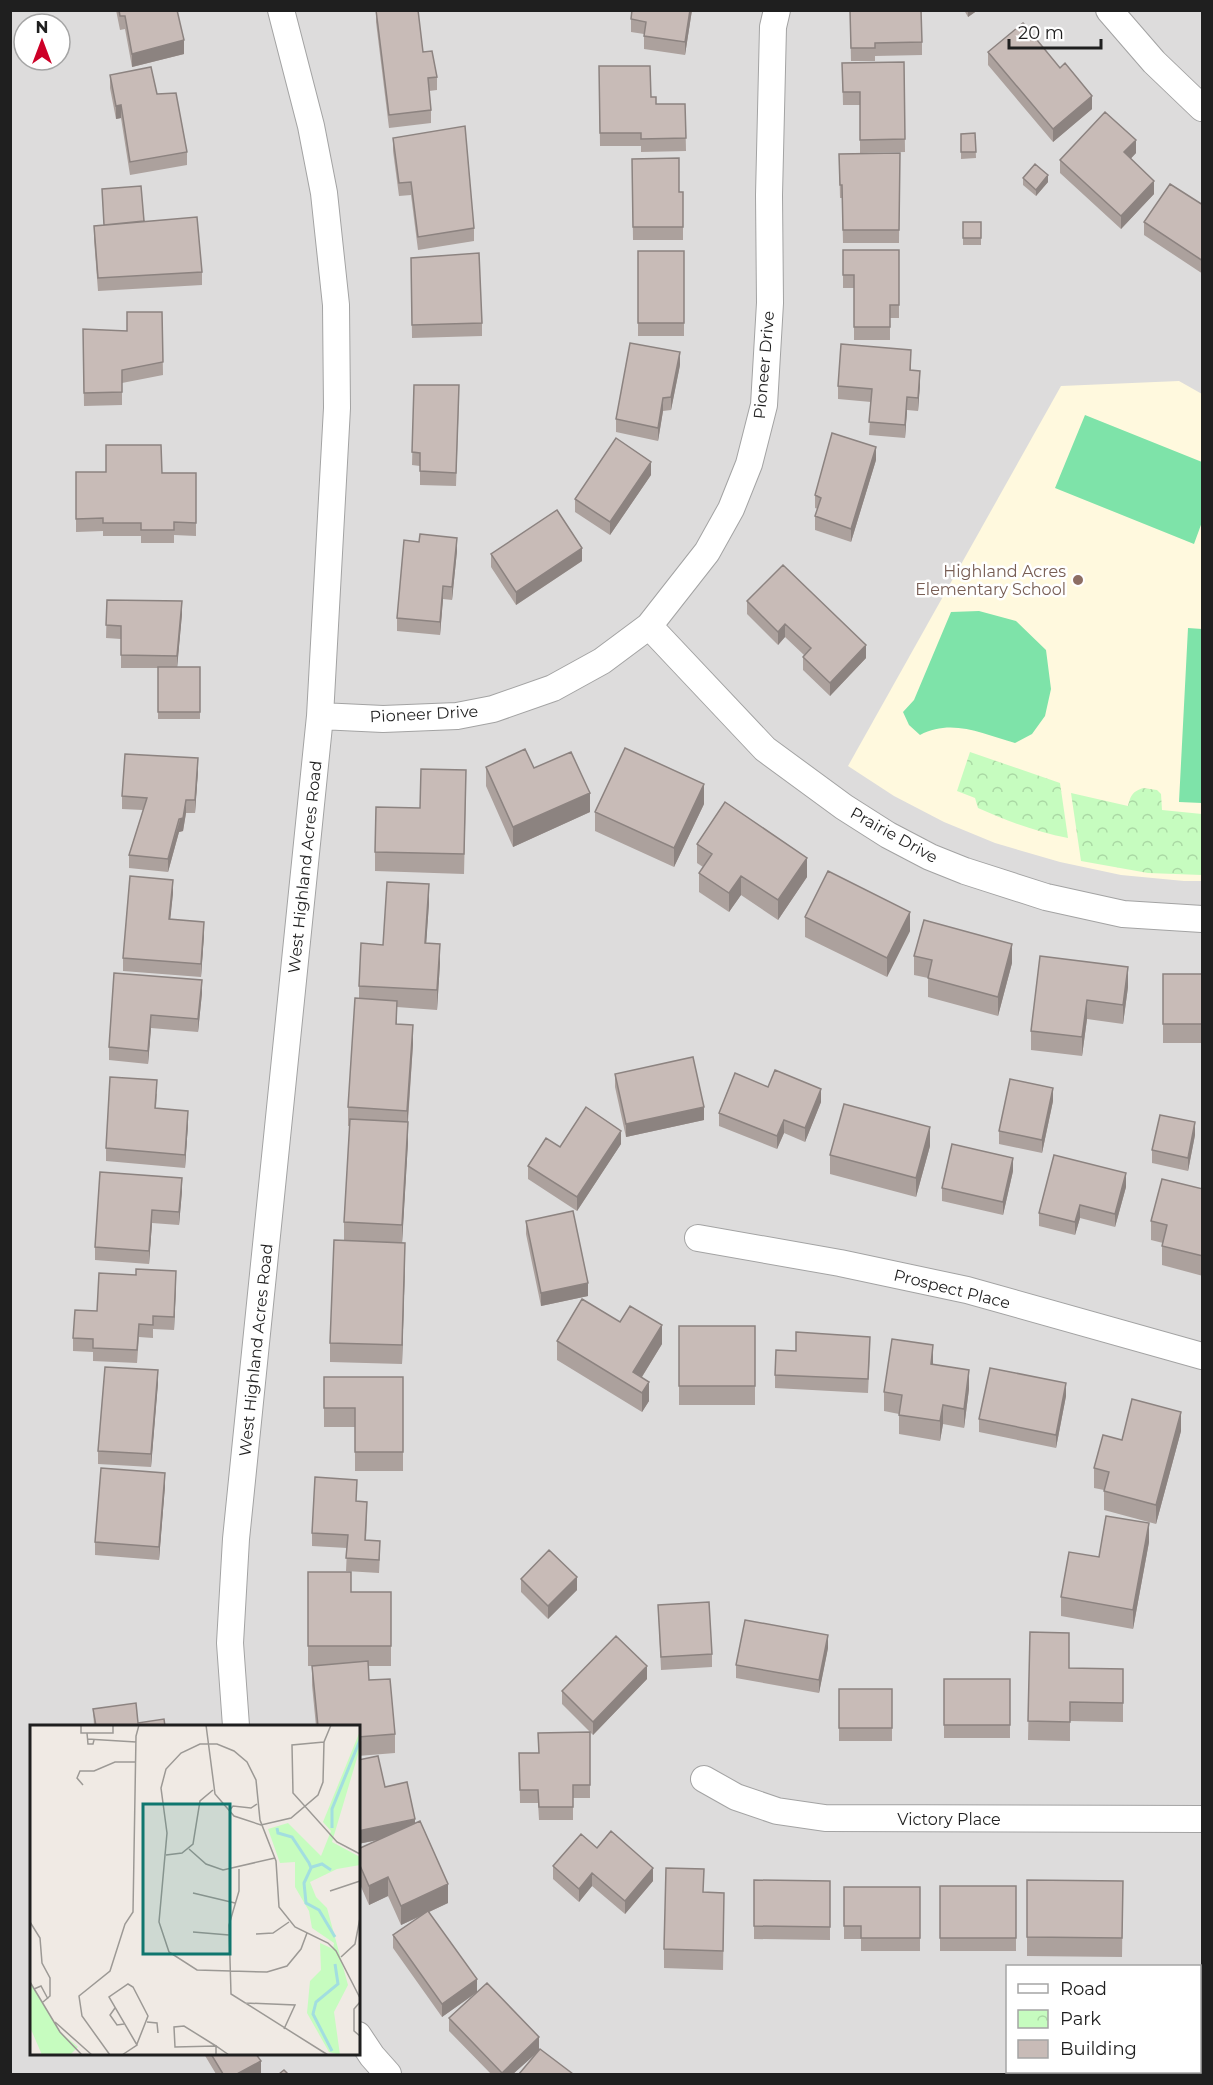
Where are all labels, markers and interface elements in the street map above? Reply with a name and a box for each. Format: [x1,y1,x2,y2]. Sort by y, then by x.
north arrow [12,12,72,72]
scale bar [1009,12,1100,50]
text: N [36,18,48,37]
text: 20 m [1018,22,1064,44]
street label: Pioneer Drive [750,310,778,420]
place label: Highland Acres Elementary School [915,562,1066,599]
marker: Highland Acres Elementary School [1071,573,1085,587]
street label: Pioneer Drive [369,702,479,726]
street label: West Highland Acres Road [284,760,326,974]
street label: Prairie Drive [847,803,941,867]
street label: West Highland Acres Road [235,1243,277,1457]
street label: Prospect Place [892,1265,1012,1313]
inset map [30,1725,360,2055]
street label: Victory Place [897,1810,1001,1829]
legend [1006,1965,1201,2073]
text: Road [1060,1978,1107,2000]
text: Park [1060,2008,1101,2030]
text: Building [1060,2038,1137,2060]

